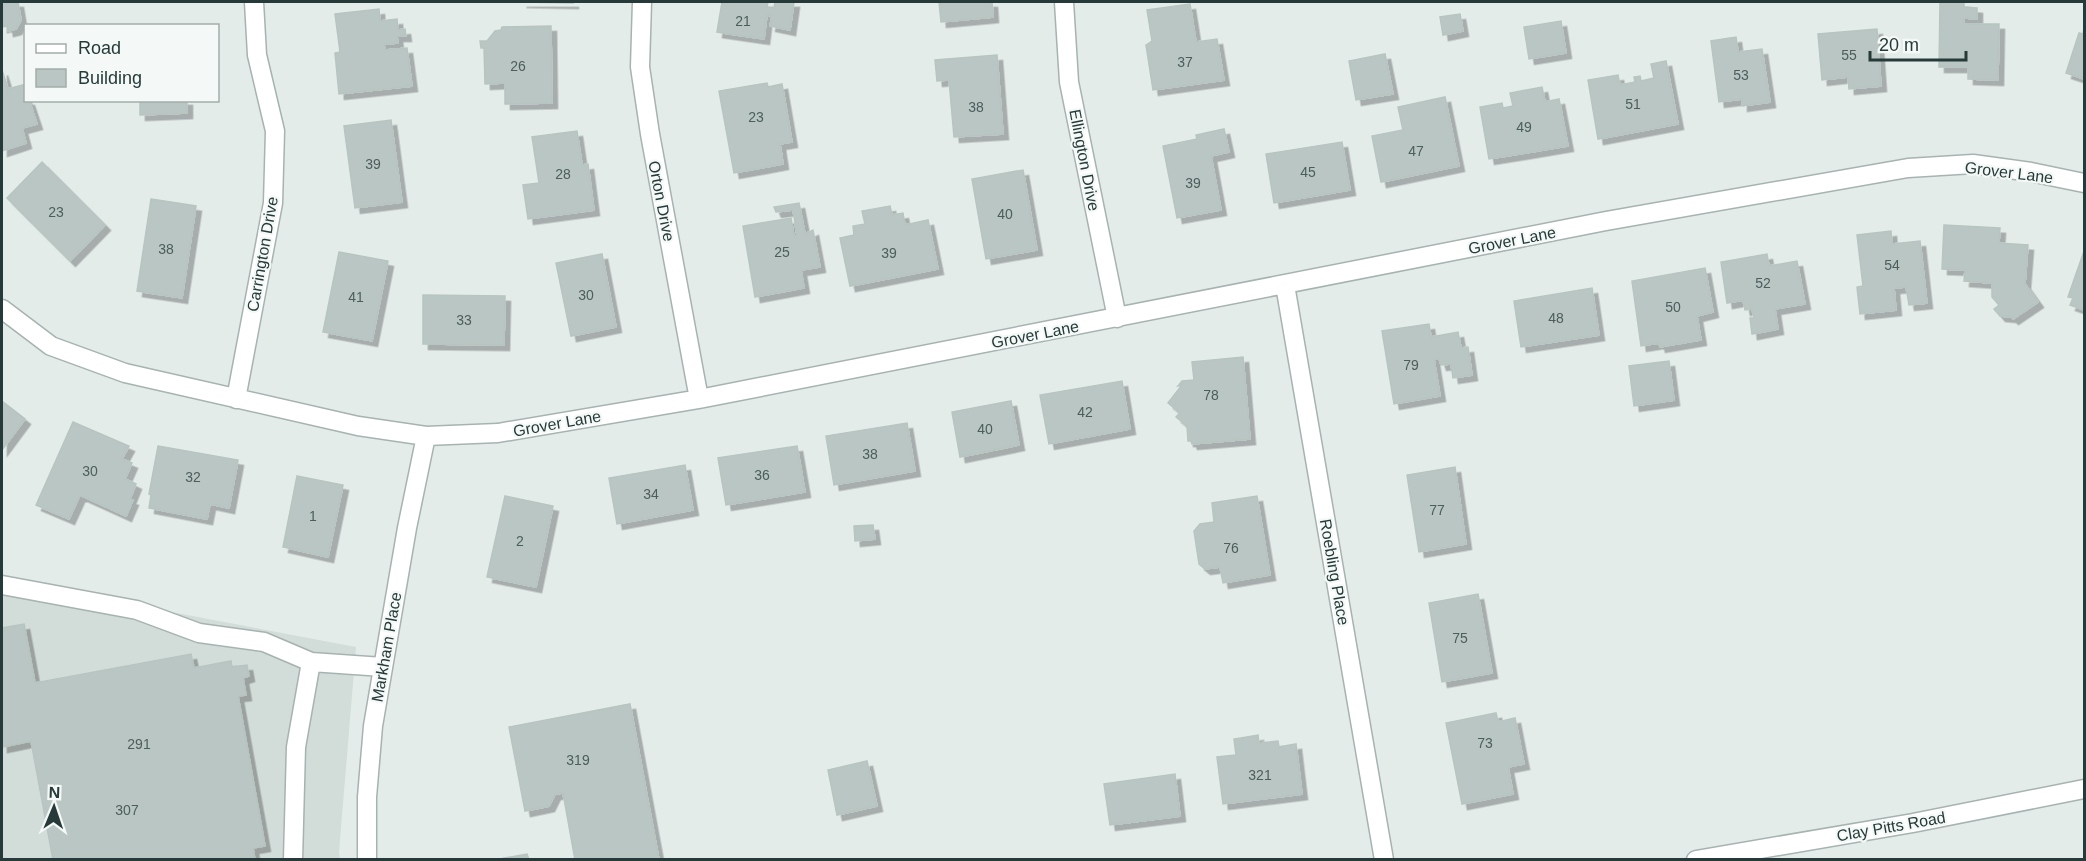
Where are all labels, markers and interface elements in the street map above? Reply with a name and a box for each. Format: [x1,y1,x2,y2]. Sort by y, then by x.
house number: 21 [735,13,751,29]
legend [24,24,219,102]
scale bar [1870,24,1966,62]
text: 20 m [1879,35,1919,55]
text: Road [78,38,121,58]
house number: 55 [1841,47,1857,63]
house number: 37 [1177,54,1193,70]
house number: 26 [510,58,526,74]
house number: 53 [1733,67,1749,83]
text: Building [78,68,142,88]
house number: 51 [1625,96,1641,112]
house number: 38 [968,99,984,115]
street label: Ellington Drive [1066,108,1103,212]
house number: 23 [748,109,764,125]
house number: 49 [1516,119,1532,135]
house number: 47 [1408,143,1424,159]
house number: 39 [365,156,381,172]
street label: Orton Drive [645,159,678,243]
street label: Grover Lane [1964,159,2054,186]
house number: 45 [1300,164,1316,180]
house number: 28 [555,166,571,182]
house number: 39 [1185,175,1201,191]
street label: Carrington Drive [244,195,281,313]
house number: 23 [48,204,64,220]
house number: 40 [997,206,1013,222]
street label: Grover Lane [1467,224,1557,257]
house number: 38 [158,241,174,257]
house number: 25 [774,244,790,260]
house number: 39 [881,245,897,261]
house number: 54 [1884,257,1900,273]
house number: 52 [1755,275,1771,291]
house number: 30 [578,287,594,303]
house number: 41 [348,289,364,305]
house number: 50 [1665,299,1681,315]
house number: 48 [1548,310,1564,326]
house number: 33 [456,312,472,328]
street label: Grover Lane [990,318,1080,351]
house number: 79 [1403,357,1419,373]
house number: 78 [1203,387,1219,403]
house number: 42 [1077,404,1093,420]
street label: Grover Lane [512,407,602,440]
house number: 40 [977,421,993,437]
house number: 38 [862,446,878,462]
house number: 30 [82,463,98,479]
house number: 36 [754,467,770,483]
house number: 32 [185,469,201,485]
house number: 34 [643,486,659,502]
house number: 77 [1429,502,1445,518]
house number: 1 [309,508,317,524]
street label: Roebling Place [1317,518,1352,627]
house number: 2 [516,533,524,549]
house number: 76 [1223,540,1239,556]
street label: Markham Place [368,591,405,703]
house number: 75 [1452,630,1468,646]
house number: 73 [1477,735,1493,751]
house number: 291 [127,736,151,752]
house number: 319 [566,752,590,768]
house number: 321 [1248,767,1272,783]
north arrow [24,777,84,837]
text: N [48,784,61,801]
house number: 307 [115,802,139,818]
street label: Clay Pitts Road [1835,809,1947,844]

